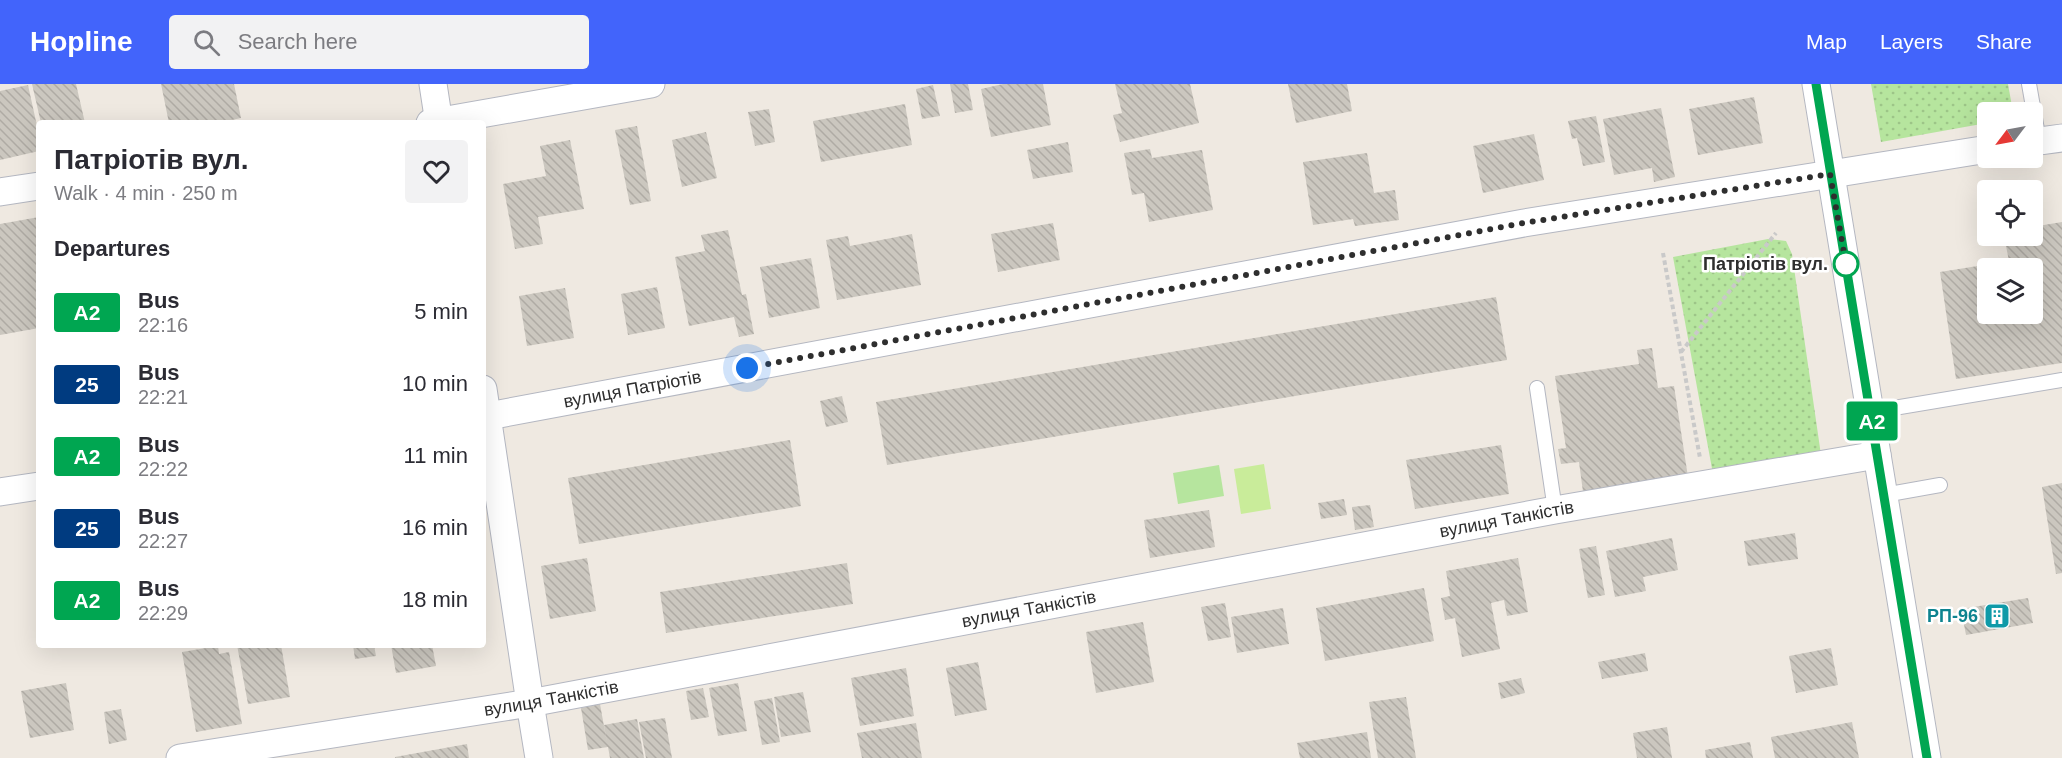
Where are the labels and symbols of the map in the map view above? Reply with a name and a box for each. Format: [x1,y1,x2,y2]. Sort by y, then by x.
north arrow [1977,102,2043,168]
marker: Патріотів вул. [1833,251,1859,277]
place label: Патріотів вул. [1703,254,1828,274]
your location [732,353,762,383]
street label: вулиця Патріотів [562,367,703,412]
line badge: А2 [1845,402,1899,440]
street label: вулиця Танкістів [1438,497,1575,542]
street label: вулиця Танкістів [960,587,1098,631]
building icon: РП-96 [1982,601,2012,631]
place label: РП-96 [1927,606,1978,626]
street label: вулиця Танкістів [483,677,620,720]

